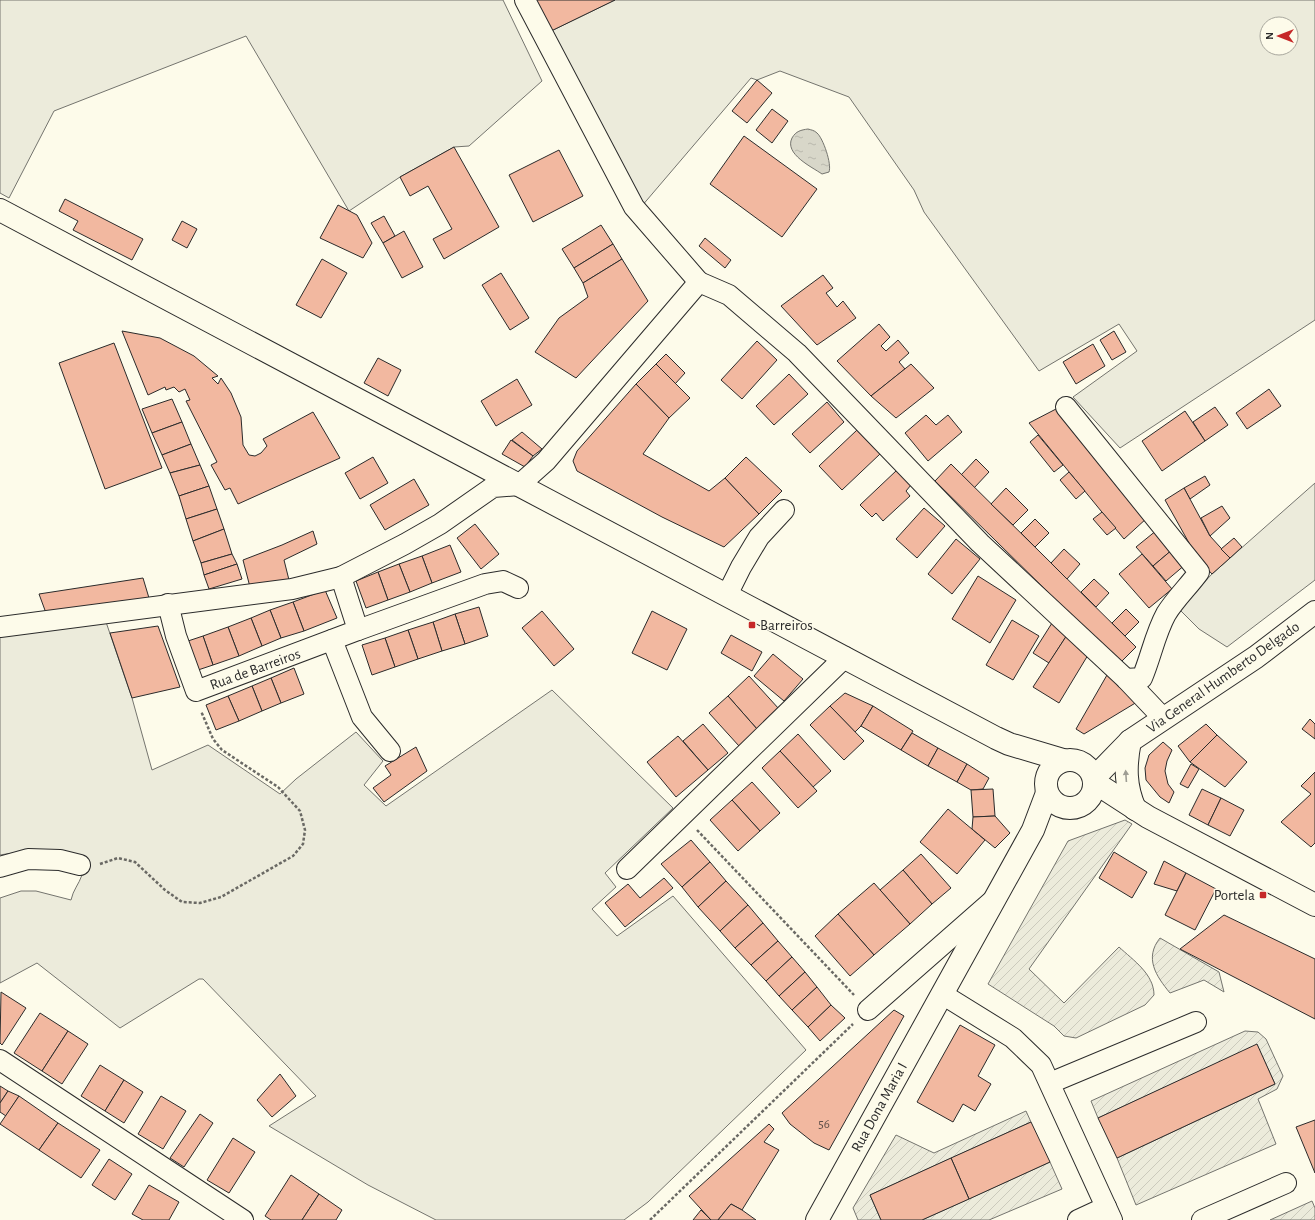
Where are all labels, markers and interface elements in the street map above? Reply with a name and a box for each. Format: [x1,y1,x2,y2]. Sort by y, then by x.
north arrow [1259,16,1299,56]
text: N [1264,32,1275,40]
place label: Barreiros [760,618,813,633]
street label: Via General Humberto Delgado [1144,619,1302,736]
marker: Barreiros [747,620,757,630]
street label: Rua de Barreiros [208,646,302,693]
one-way arrow [1123,770,1130,782]
place label: Portela [1214,888,1255,903]
marker: Portela [1258,890,1268,900]
street label: Rua Dona Maria I [849,1060,910,1154]
house number: 56 [818,1118,830,1131]

